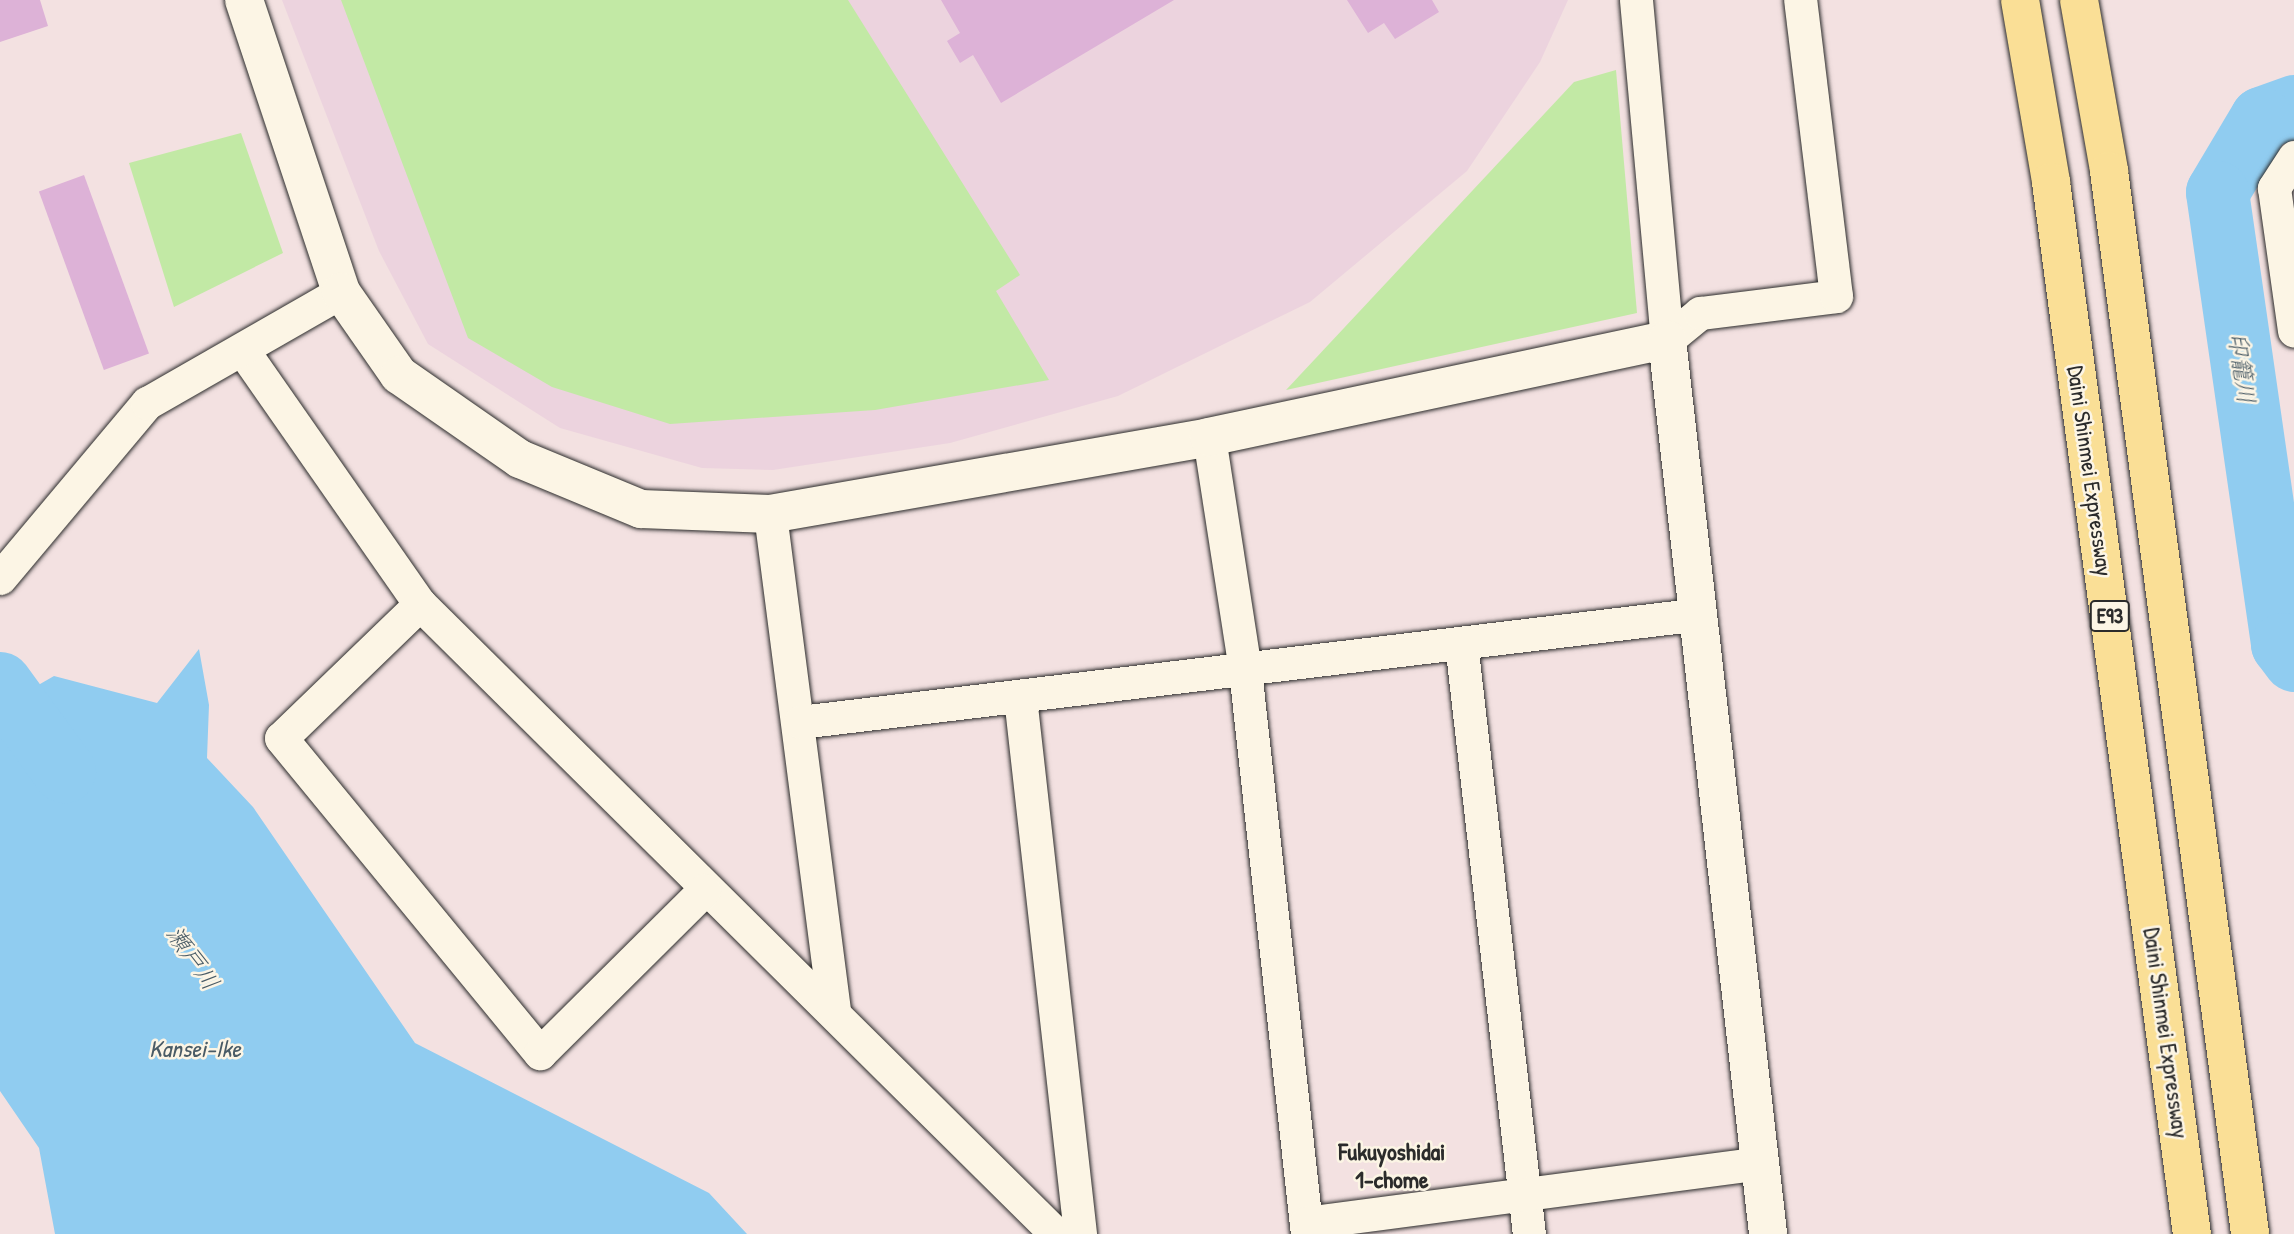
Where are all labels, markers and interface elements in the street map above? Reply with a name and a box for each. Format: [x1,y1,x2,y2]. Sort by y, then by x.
water label: 印籠川 [2223,330,2261,406]
street label: Daini Shinmei Expressway [2062,364,2118,578]
road number: E93 [2089,598,2131,634]
water label: 瀬戸川 [161,920,225,996]
street label: Daini Shinmei Expressway [2138,926,2194,1140]
water label: Kansei-Ike [149,1035,241,1063]
district label: Fukuyoshidai 1-chome [1339,1138,1445,1194]

